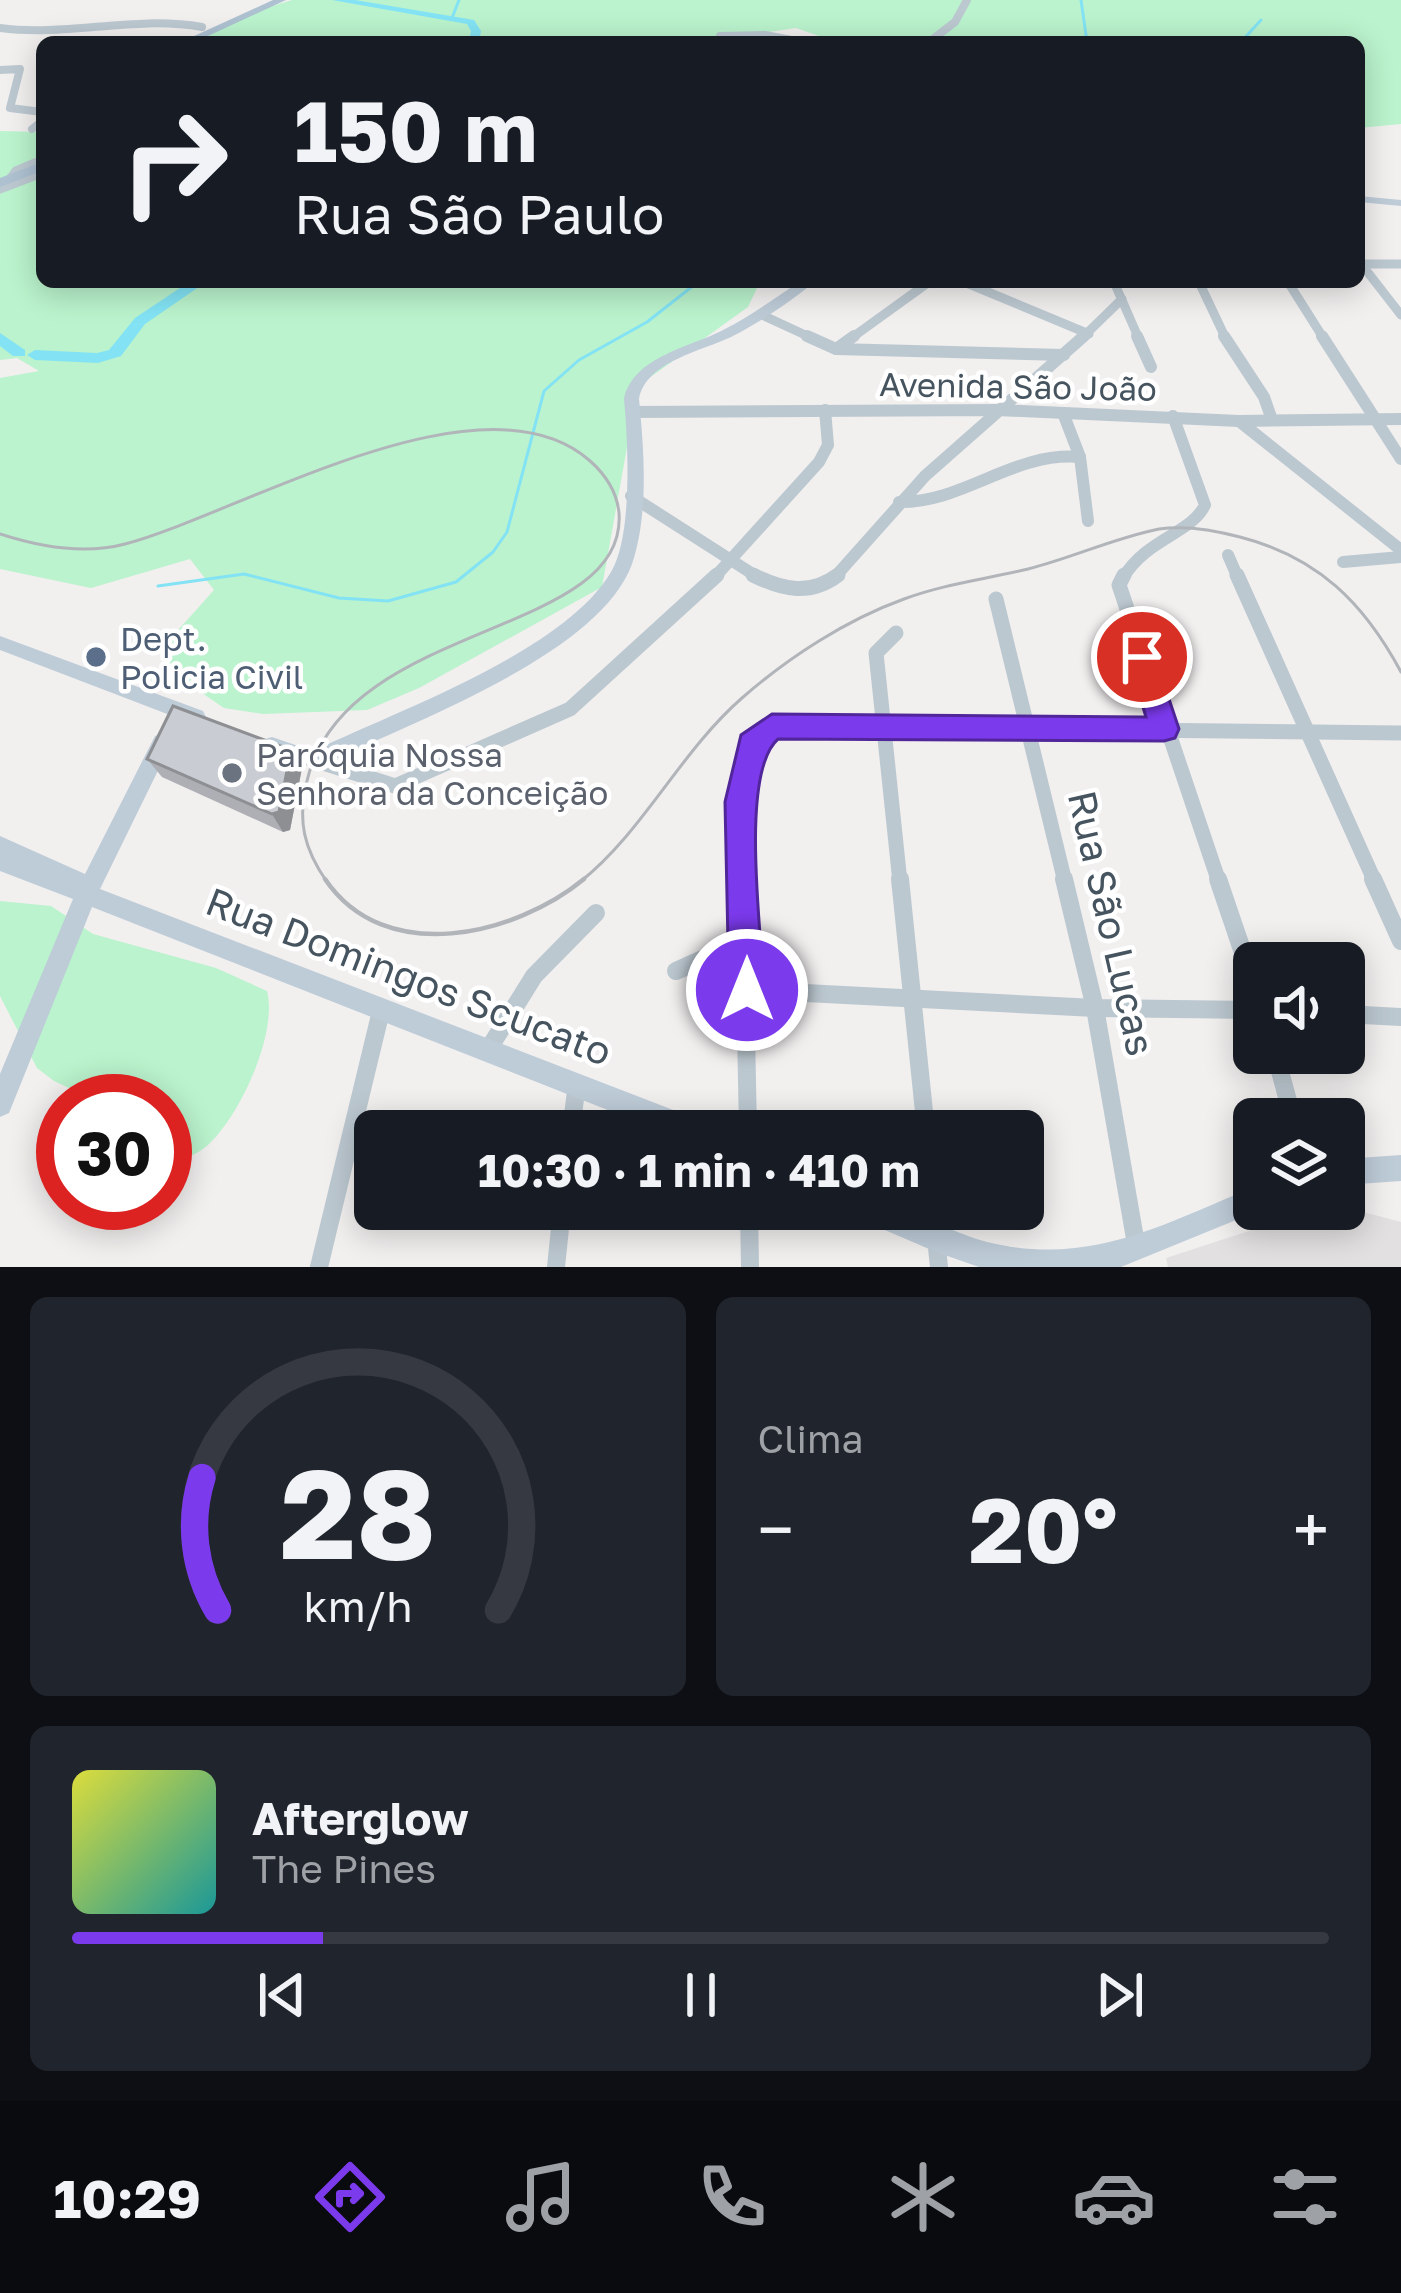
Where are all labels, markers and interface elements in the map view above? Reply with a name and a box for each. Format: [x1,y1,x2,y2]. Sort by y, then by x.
text: 150 m [294,80,538,180]
icon: right [96,84,252,240]
text: Rua São Paulo [294,181,664,246]
street label: Avenida São João [879,364,1157,408]
pin [1091,606,1193,708]
place label: Dept. Policia Civil [120,619,303,696]
icon: arrive [1109,624,1175,690]
marker: Dept. Policia Civil [83,644,109,670]
place label: Paróquia Nossa Senhora da Conceição [256,735,608,812]
marker: Paróquia Nossa Senhora da Conceição [219,760,245,786]
street label: Rua São Lucas [1059,786,1165,1060]
street label: Rua Domingos Scucato [200,877,618,1075]
position arrow [684,927,810,1053]
map controls [1233,942,1365,1230]
button: sound [1233,942,1365,1074]
speed limit sign: 30 [36,1074,192,1230]
button: layers [1233,1098,1365,1230]
text: 10:30 · 1 min · 410 m [478,1143,920,1197]
text: Clima [758,1415,864,1462]
text: 28 [280,1437,436,1586]
text: 20° [969,1475,1118,1583]
text: − [758,1489,794,1569]
text: + [1293,1489,1329,1569]
text: km/h [303,1579,412,1630]
text: Afterglow [252,1791,469,1845]
text: The Pines [252,1845,436,1892]
icon: previous [249,1962,315,2028]
icon: pause [668,1962,734,2028]
icon: next [1087,1962,1153,2028]
icon: directions [308,2155,392,2239]
icon: music [499,2155,583,2239]
icon: phone [690,2155,774,2239]
icon: climate [881,2155,965,2239]
icon: car [1072,2155,1156,2239]
icon: filters [1263,2155,1347,2239]
text: 10:29 [54,2165,201,2230]

